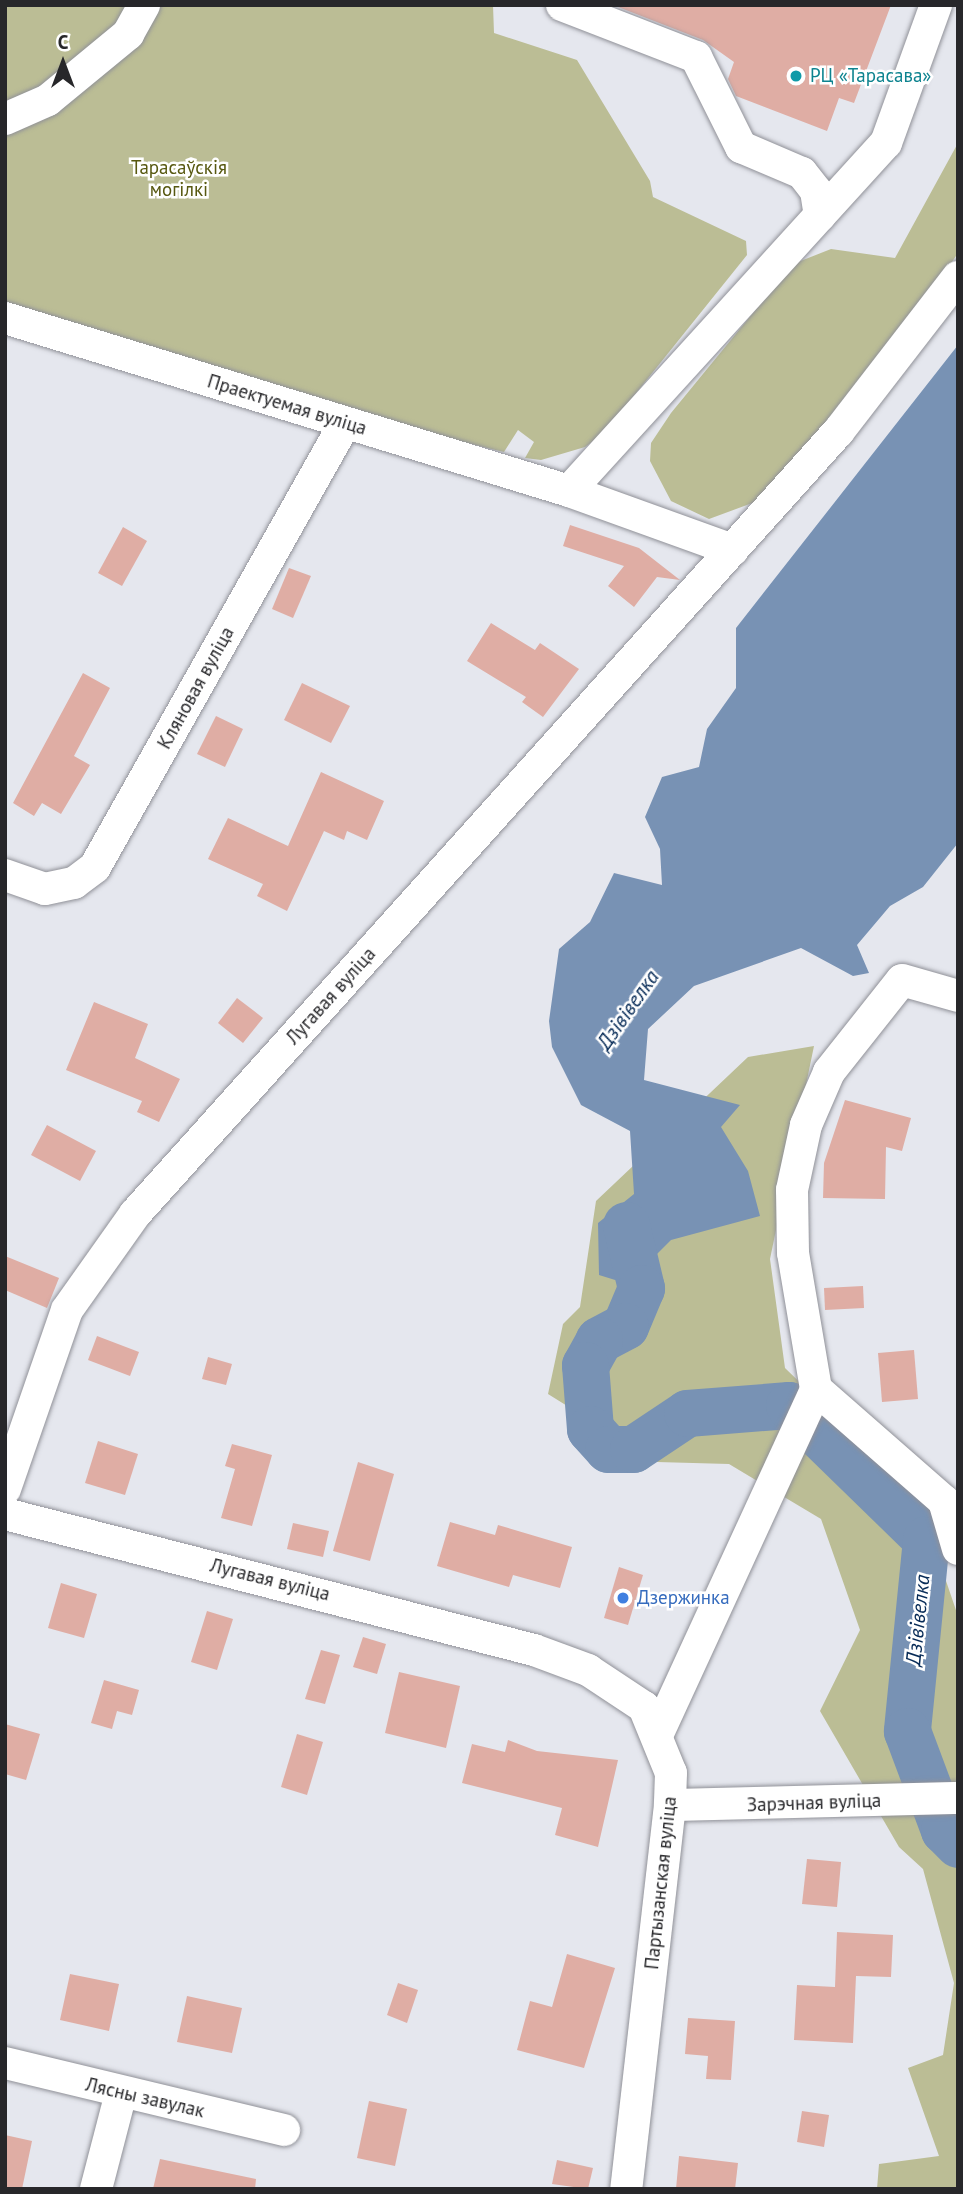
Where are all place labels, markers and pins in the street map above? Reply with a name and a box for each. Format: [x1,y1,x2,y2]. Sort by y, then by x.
place label: РЦ «Тарасава» [810,65,931,87]
marker: РЦ «Тарасава» [788,68,804,84]
place label: Дзержинка [637,1587,730,1609]
marker: Дзержинка [615,1590,631,1606]

